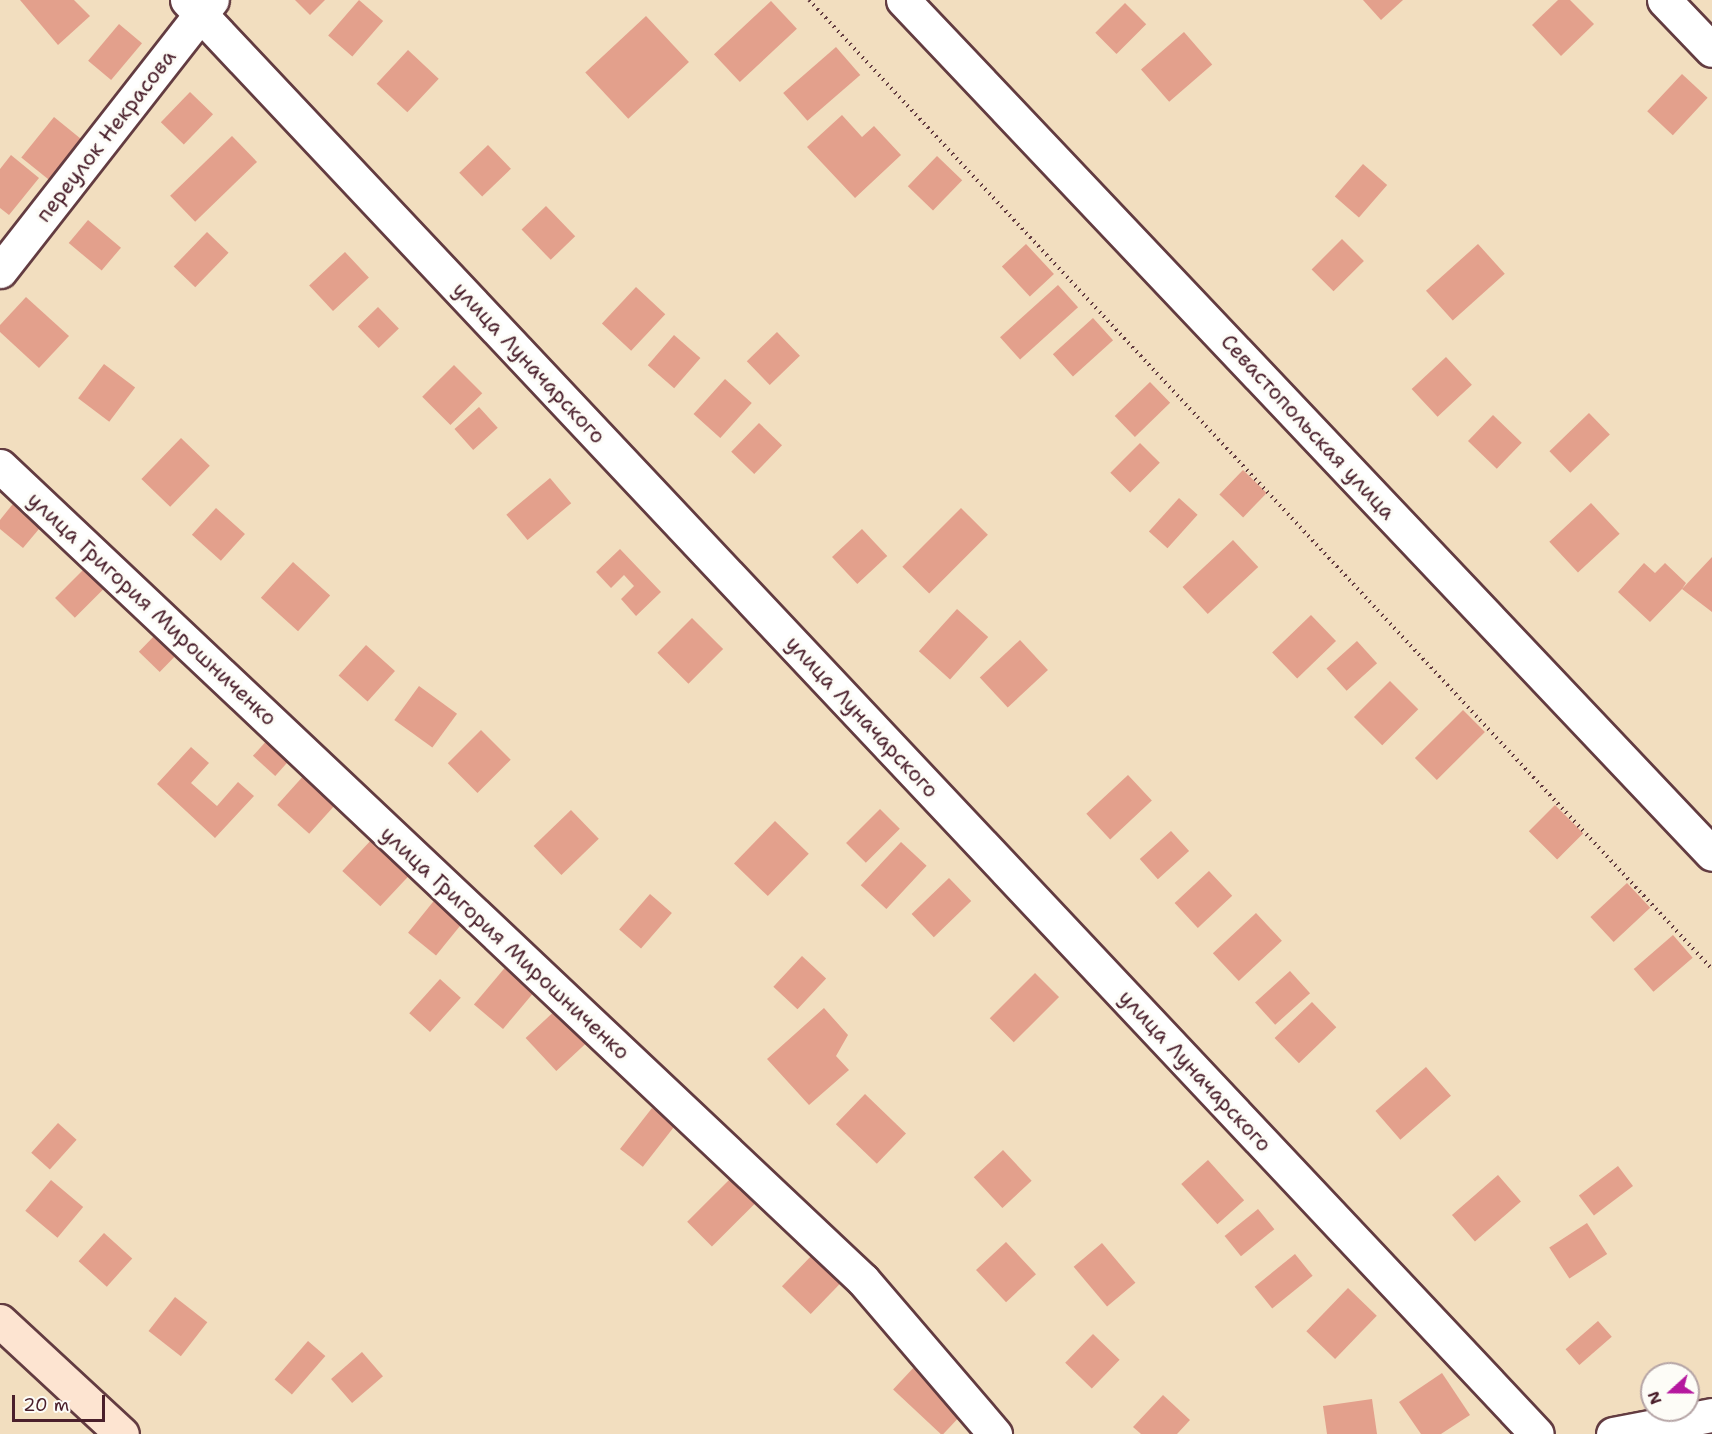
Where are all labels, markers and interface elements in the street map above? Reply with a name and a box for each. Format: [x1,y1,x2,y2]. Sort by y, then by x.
street label: переулок Некрасова [31,45,181,227]
street label: улица Луначарского [448,277,610,449]
street label: Севастопольская улица [1216,329,1400,525]
street label: улица Григория Мирошниченко [22,487,282,731]
street label: улица Луначарского [781,631,943,803]
street label: улица Григория Мирошниченко [375,821,635,1065]
street label: улица Луначарского [1114,985,1276,1157]
north arrow [1640,1362,1700,1422]
scale bar [15,1383,108,1421]
text: N [1643,1388,1667,1408]
text: 20 m [23,1393,69,1417]

